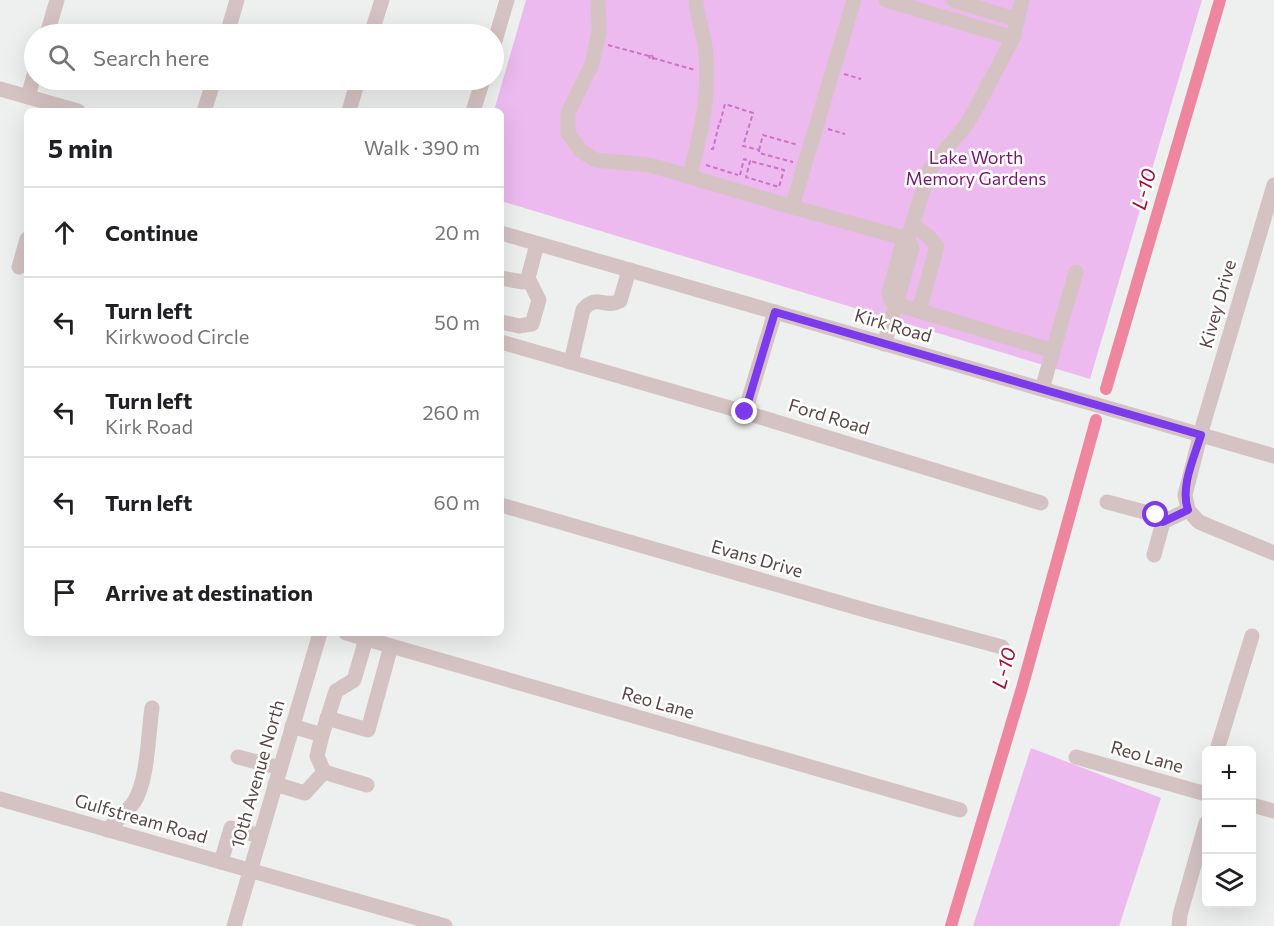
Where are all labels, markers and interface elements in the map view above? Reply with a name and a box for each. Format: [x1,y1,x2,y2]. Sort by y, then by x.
search box [24,24,504,90]
icon: search [45,41,78,74]
text: Search here [93,44,209,71]
text: 5 min [48,132,113,163]
text: Walk · 390 m [364,135,480,159]
park label: Lake Worth Memory Gardens [906,146,1046,189]
water label: L-10 [1126,165,1160,212]
icon: ahead [48,216,81,249]
text: Continue [105,219,198,246]
text: 20 m [435,220,480,244]
street label: Kivey Drive [1194,257,1240,351]
text: Turn left [105,297,192,324]
street label: Kirk Road [852,304,934,347]
icon: left [48,306,81,339]
text: 50 m [434,310,480,334]
text: Kirkwood Circle [105,324,249,348]
text: Turn left [105,387,192,414]
street label: Ford Road [786,393,872,439]
icon: left [48,396,81,429]
route end [731,398,757,424]
text: 260 m [422,400,480,424]
text: Kirk Road [105,414,193,438]
icon: left [48,486,81,519]
text: Turn left [105,489,192,516]
text: 60 m [434,490,480,514]
route start [1142,501,1168,527]
street label: Evans Drive [709,534,806,582]
icon: arrive [48,576,81,609]
text: Arrive at destination [105,579,313,606]
water label: L-10 [986,644,1020,691]
street label: Reo Lane [619,681,697,723]
street label: 10th Avenue North [225,697,289,850]
street label: Reo Lane [1108,735,1186,777]
map controls [1202,746,1256,908]
button: + [1202,746,1256,800]
street label: Gulfstream Road [72,789,210,848]
button: − [1202,800,1256,854]
button: layers [1202,854,1256,908]

